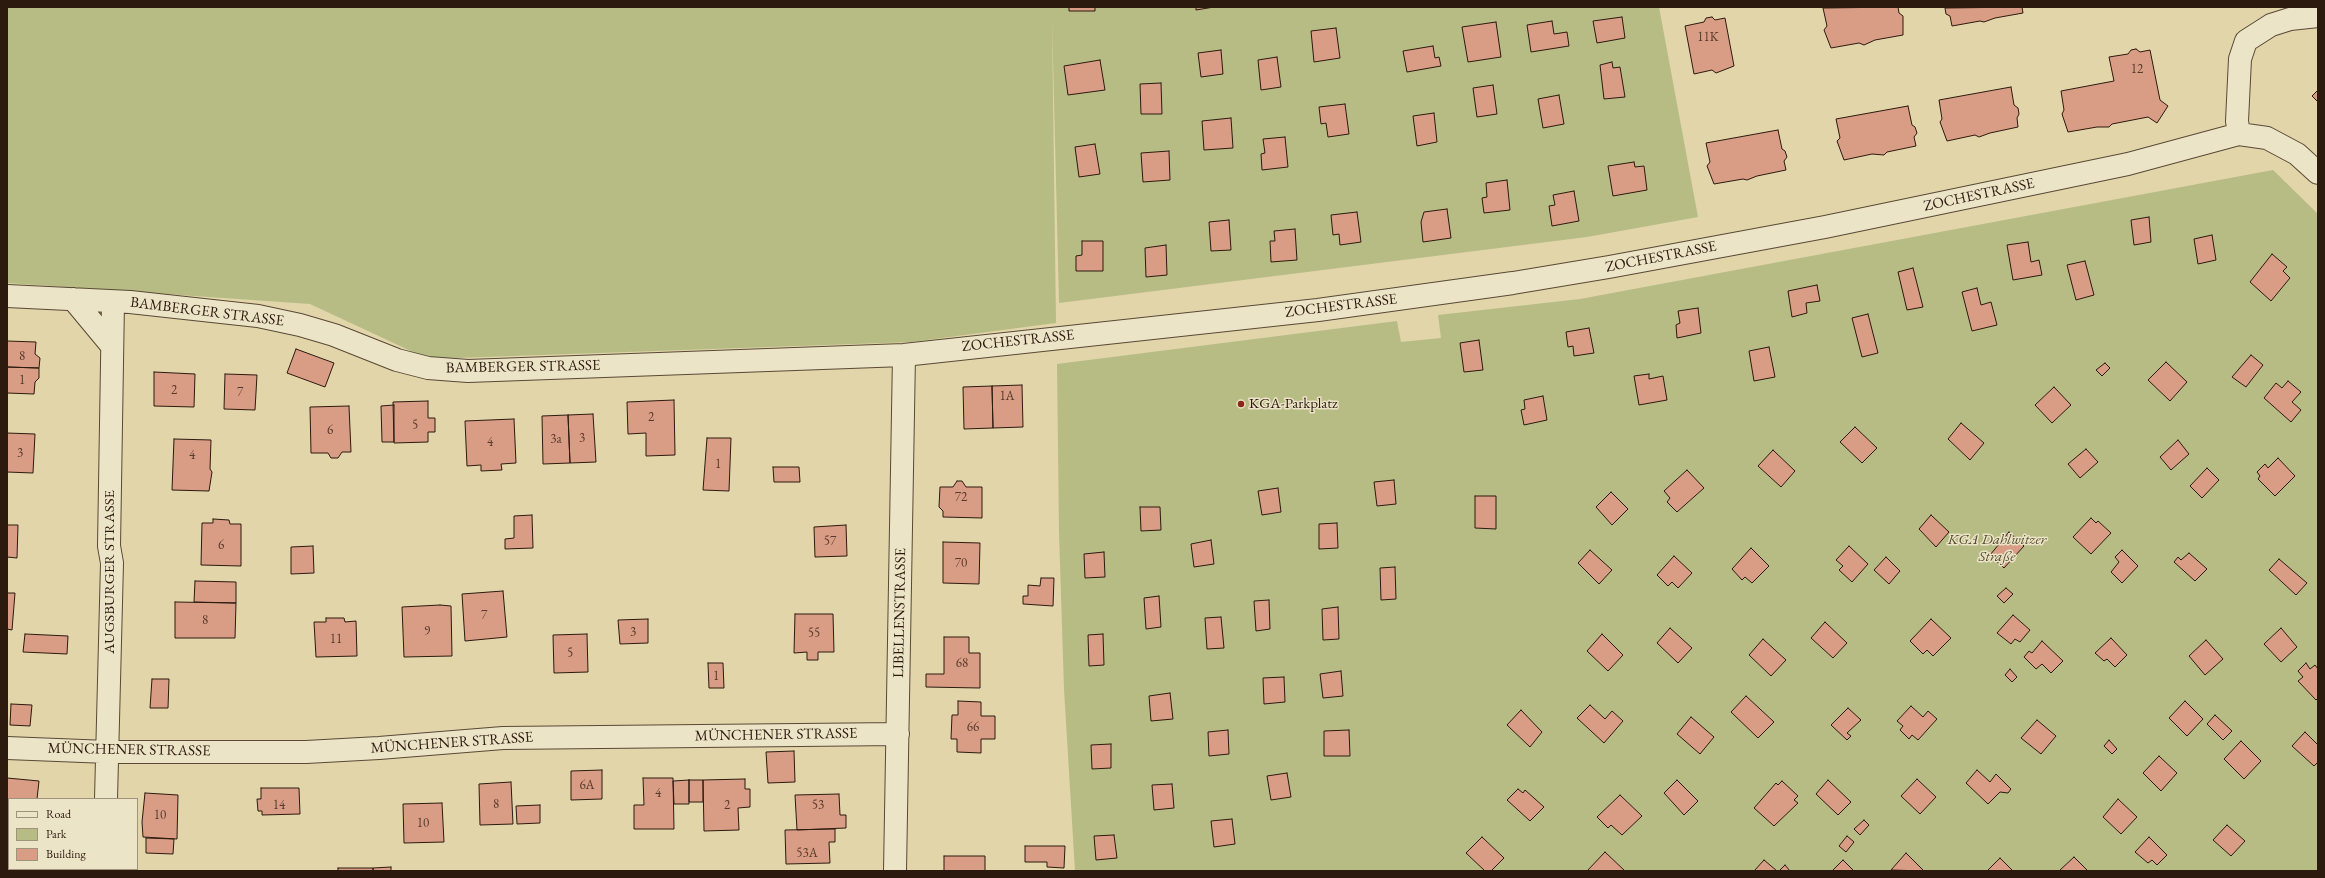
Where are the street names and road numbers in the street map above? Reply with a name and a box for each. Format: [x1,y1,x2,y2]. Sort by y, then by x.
street label: ZOCHESTRASSE [1922,174,2036,216]
street label: ZOCHESTRASSE [1604,237,1718,277]
street label: ZOCHESTRASSE [1284,290,1398,322]
street label: BAMBERGER STRASSE [129,294,285,330]
street label: ZOCHESTRASSE [961,326,1075,356]
street label: BAMBERGER STRASSE [445,357,601,377]
street label: AUGSBURGER STRASSE [101,490,119,654]
street label: LIBELLENSTRASSE [890,548,910,678]
street label: MÜNCHENER STRASSE [694,725,858,745]
street label: MÜNCHENER STRASSE [370,728,534,758]
street label: MÜNCHENER STRASSE [47,740,211,760]

